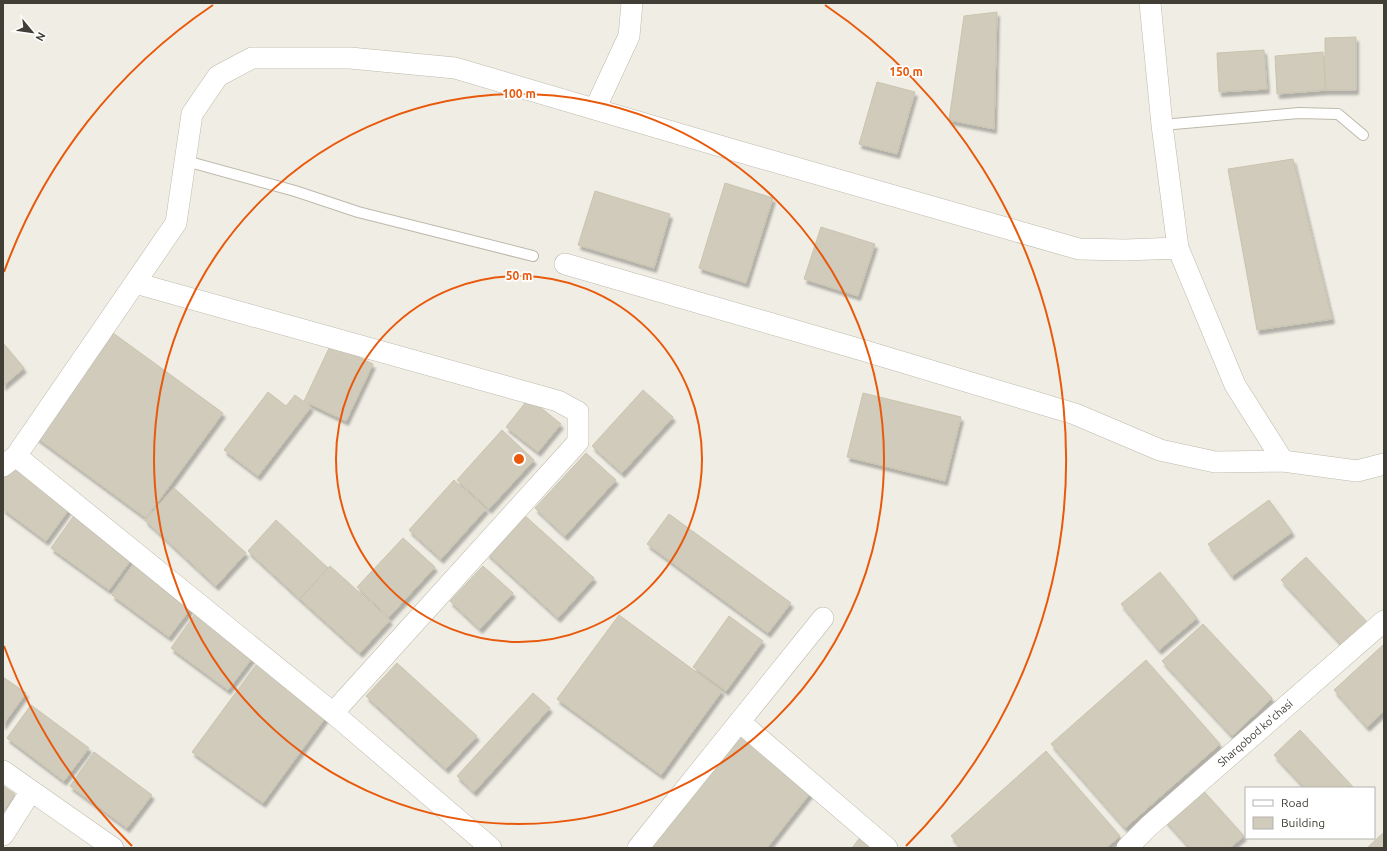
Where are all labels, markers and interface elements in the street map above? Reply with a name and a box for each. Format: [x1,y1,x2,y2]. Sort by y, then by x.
north arrow [12,12,52,52]
text: N [34,30,48,43]
text: 150 m [889,65,923,78]
text: 100 m [502,87,536,100]
text: 50 m [506,269,532,282]
centre of rings [512,452,526,466]
street label: Sharqobod ko'chasi [1215,697,1295,769]
legend [1245,787,1375,839]
text: Road [1281,796,1309,809]
text: Building [1281,816,1325,829]

